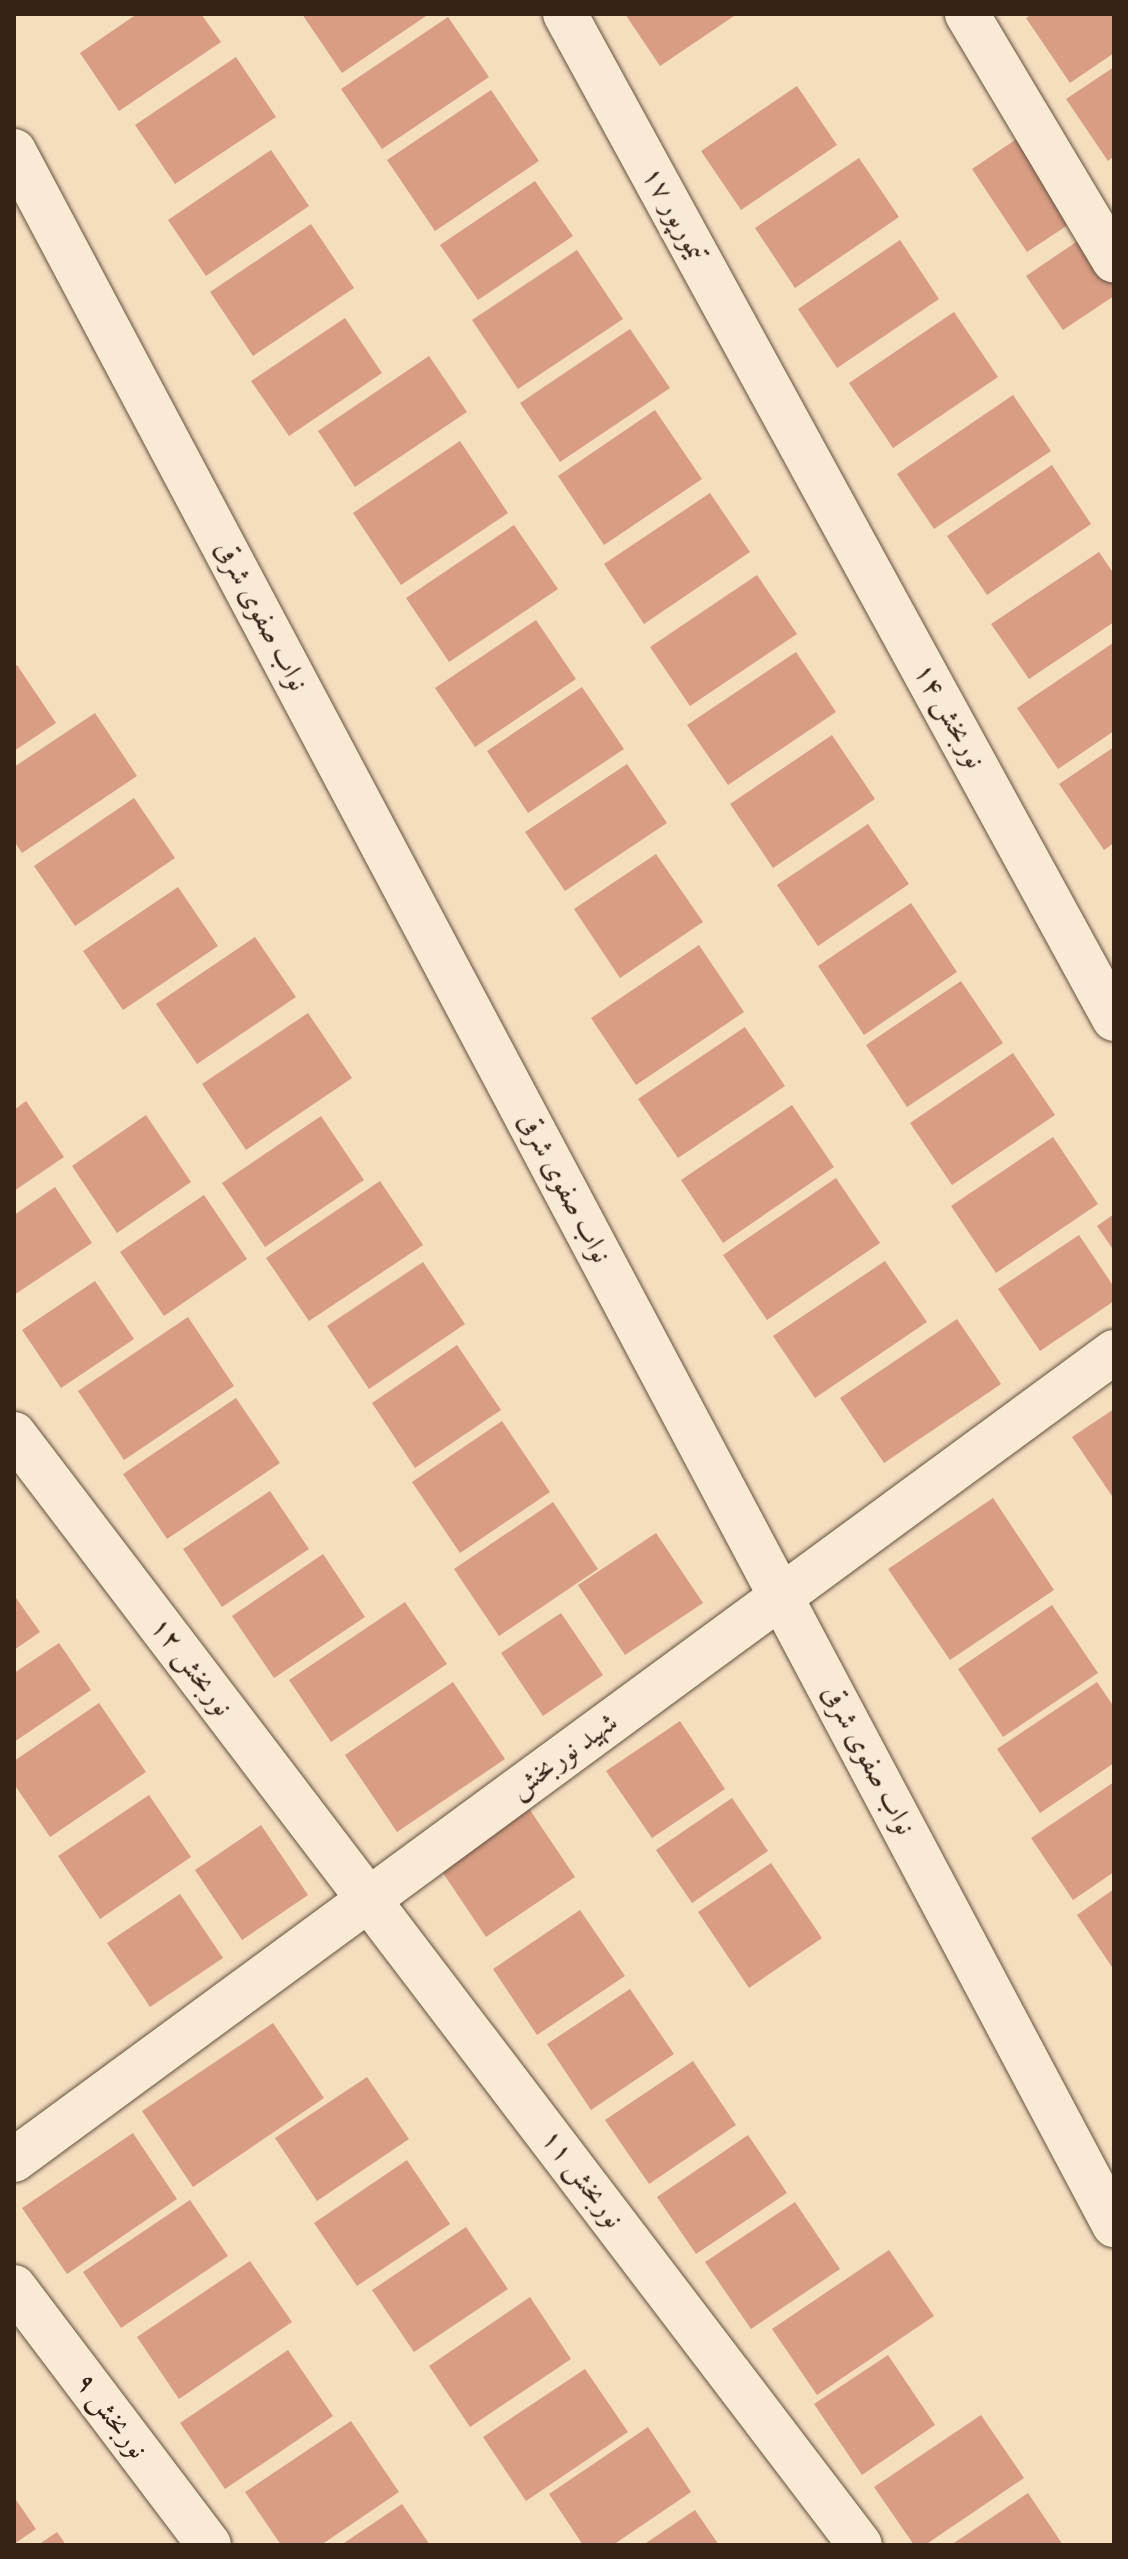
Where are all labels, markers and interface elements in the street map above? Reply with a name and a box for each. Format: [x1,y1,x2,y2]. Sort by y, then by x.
street label: تیمورپور ۱۷ [634,161,714,267]
street label: نواب صفوی شرقی [207,535,315,697]
street label: نوربخش ۱۴ [906,657,992,775]
street label: نواب صفوی شرقی [510,1107,618,1269]
street label: نوربخش ۱۲ [143,1611,239,1723]
street label: نواب صفوی شرقی [814,1679,922,1841]
street label: شهید نوربخش [503,1706,625,1806]
street label: نوربخش ۱۱ [534,2123,630,2235]
street label: نوربخش ۹ [68,2366,154,2466]

